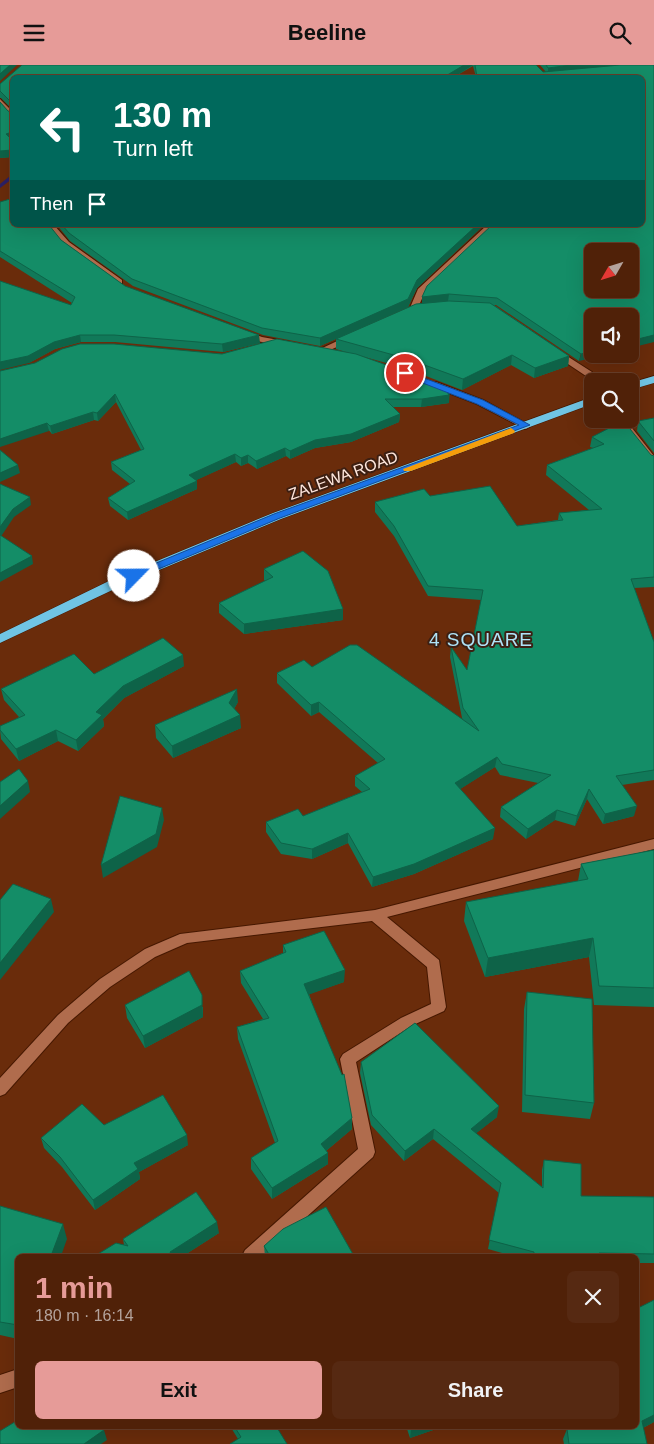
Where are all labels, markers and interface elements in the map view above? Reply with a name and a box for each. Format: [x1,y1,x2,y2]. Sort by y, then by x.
icon: menu [20,19,48,47]
icon: search [606,19,634,47]
text: Beeline [288,20,366,45]
icon: left [30,95,95,160]
text: 130 m [113,95,212,134]
text: Turn left [113,136,193,161]
icon: arrive [83,190,111,218]
text: Then [30,193,73,214]
north arrow [584,243,639,297]
map controls [584,243,639,428]
button: sound [584,308,639,363]
pin [384,352,426,394]
icon: arrive [391,359,419,387]
button: search [584,373,639,428]
street label: ZALEWA ROAD [286,448,400,503]
position arrow [107,549,159,601]
district label: 4 SQUARE [429,629,533,650]
text: 1 min [35,1271,113,1304]
button: close [567,1271,619,1323]
text: 180 m · 16:14 [35,1307,134,1324]
button: Exit [35,1361,322,1419]
button: Share [332,1361,619,1419]

